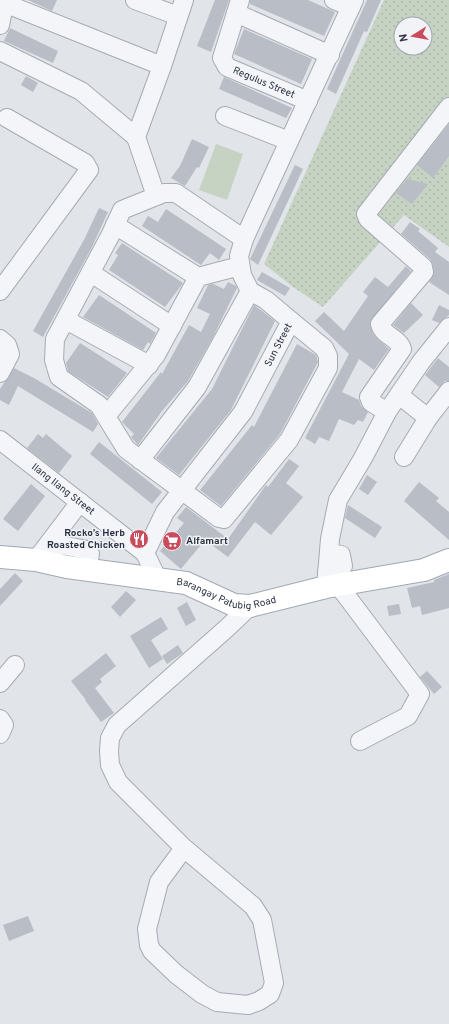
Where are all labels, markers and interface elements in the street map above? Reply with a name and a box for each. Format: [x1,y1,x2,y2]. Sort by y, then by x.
north arrow [393,16,433,56]
text: N [397,33,412,43]
street label: Regulus Street [231,64,297,101]
street label: Sun Street [262,321,295,369]
street label: Ilang Ilang Street [29,460,98,518]
place label: Rocko’s Herb Roasted Chicken [47,527,125,552]
restaurant icon: Rocko’s Herb Roasted Chicken [128,528,150,550]
supermarket icon: Alfamart [161,530,183,552]
place label: Alfamart [186,535,228,548]
street label: Barangay Patubig Road [176,575,278,613]

